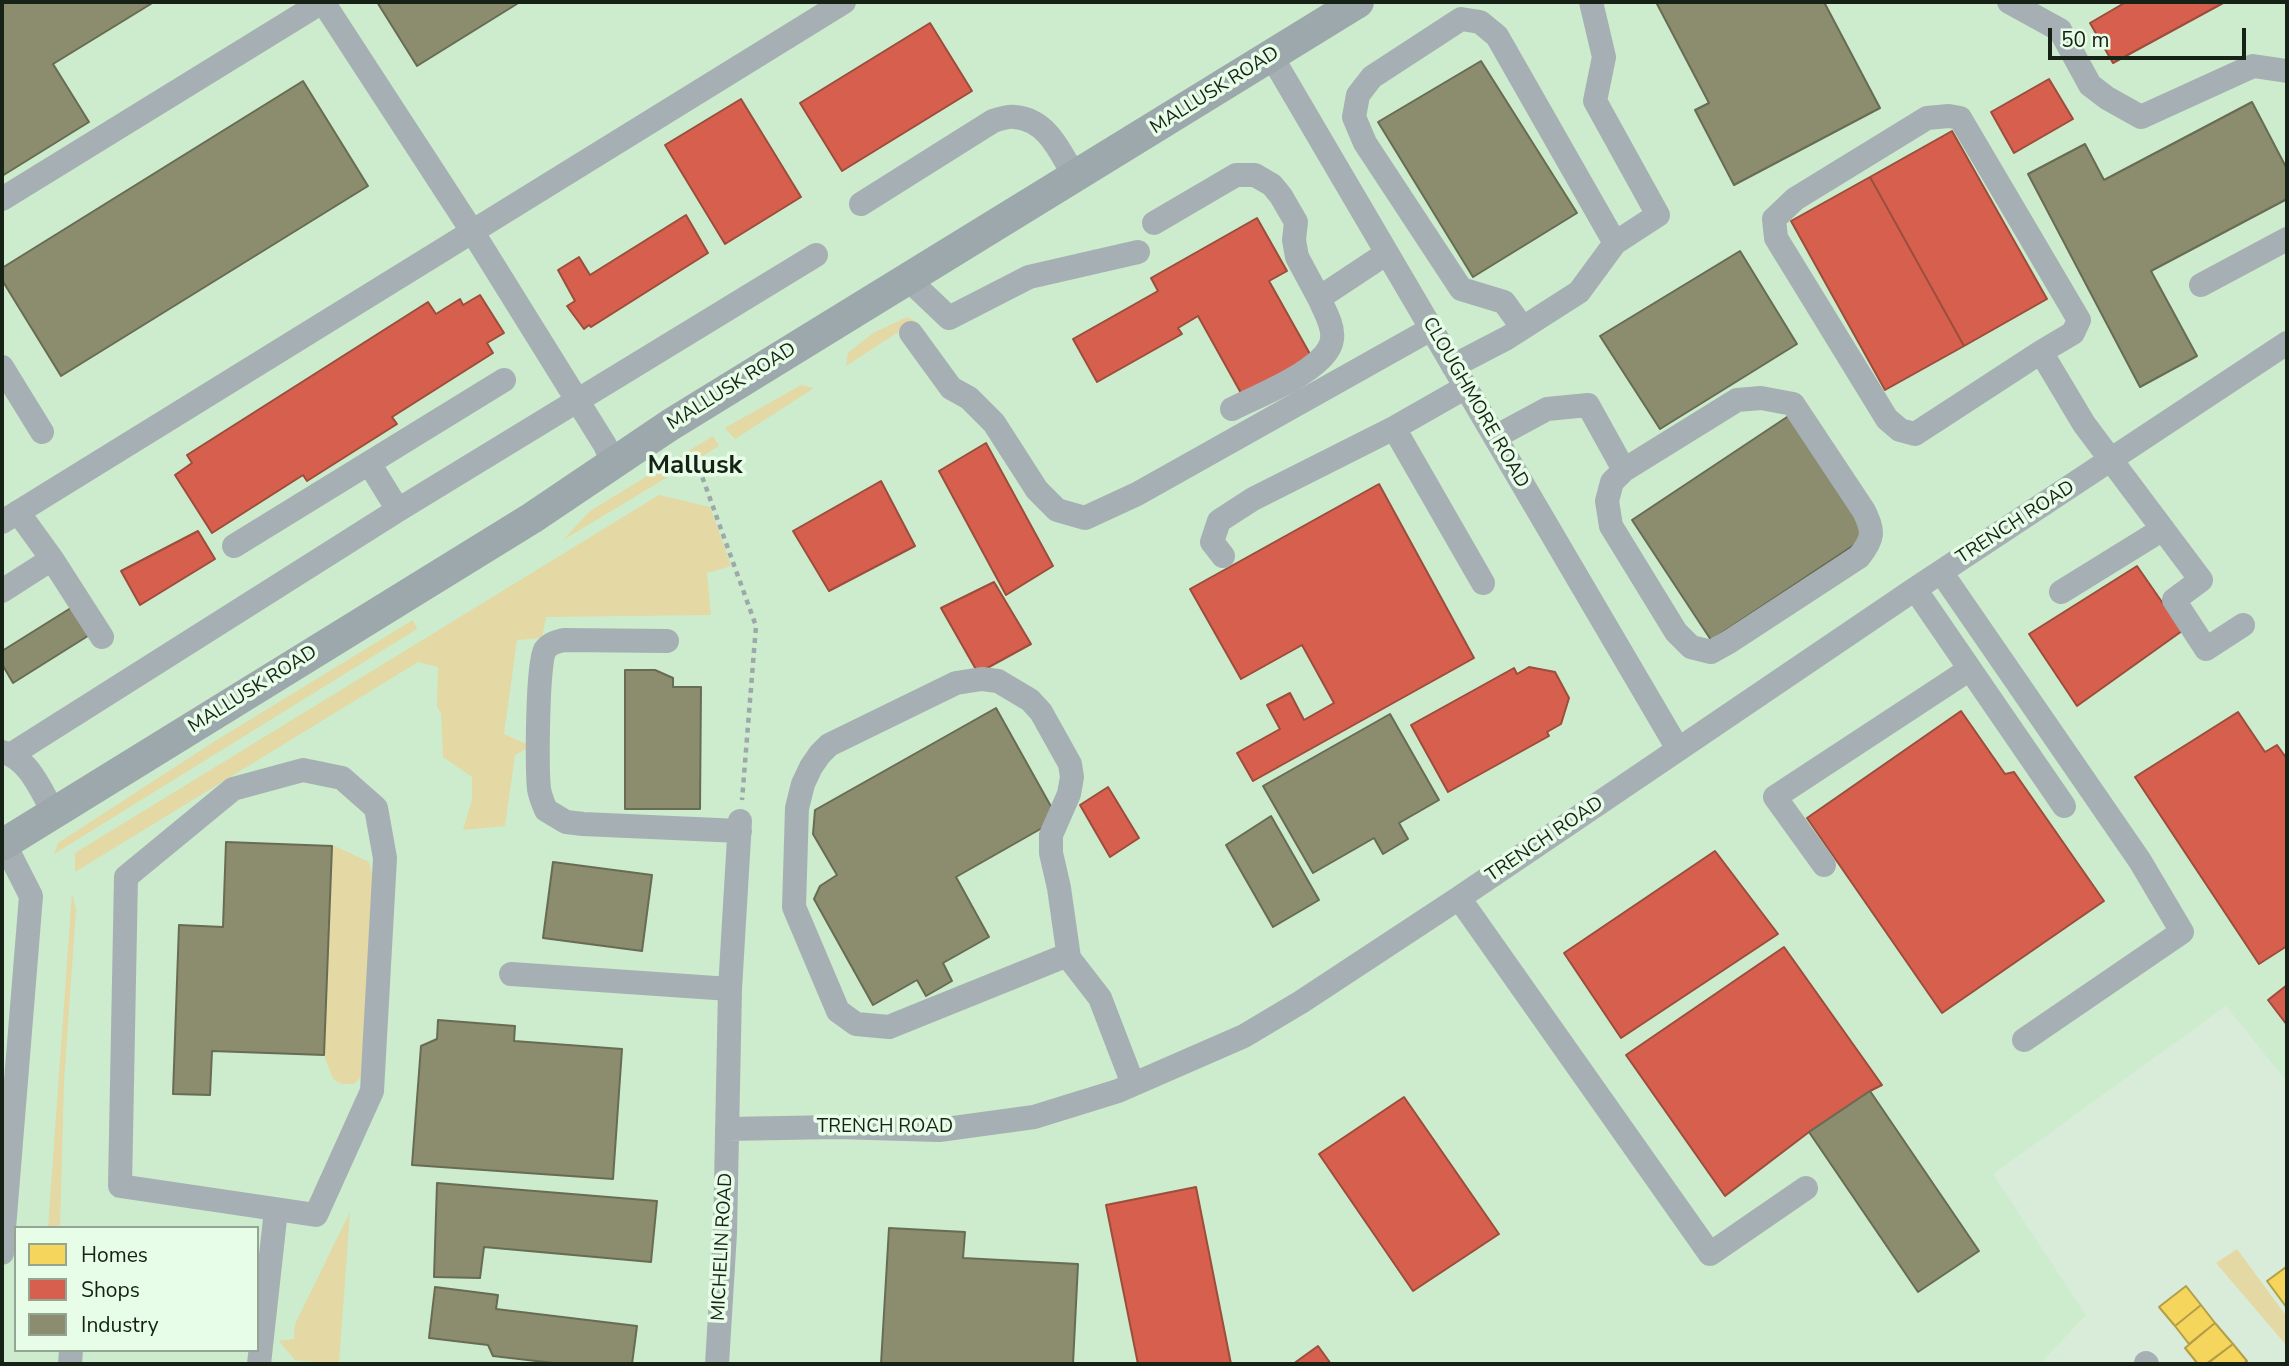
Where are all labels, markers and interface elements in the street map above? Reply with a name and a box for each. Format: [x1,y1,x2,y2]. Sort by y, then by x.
scale bar [2051,14,2249,58]
text: 50 m [2061,26,2110,54]
street label: MALLUSK ROAD [1146,42,1284,140]
street label: CLOUGHMORE ROAD [1417,314,1533,492]
street label: MALLUSK ROAD [663,338,801,436]
district label: Mallusk [647,451,743,483]
street label: TRENCH ROAD [1953,476,2079,570]
street label: MALLUSK ROAD [184,641,322,739]
street label: TRENCH ROAD [1482,792,1608,888]
street label: TRENCH ROAD [817,1116,953,1138]
street label: MICHELIN ROAD [708,1172,738,1322]
legend [14,1226,259,1352]
text: Homes [81,1241,148,1269]
text: Shops [81,1276,140,1304]
text: Industry [81,1311,159,1339]

